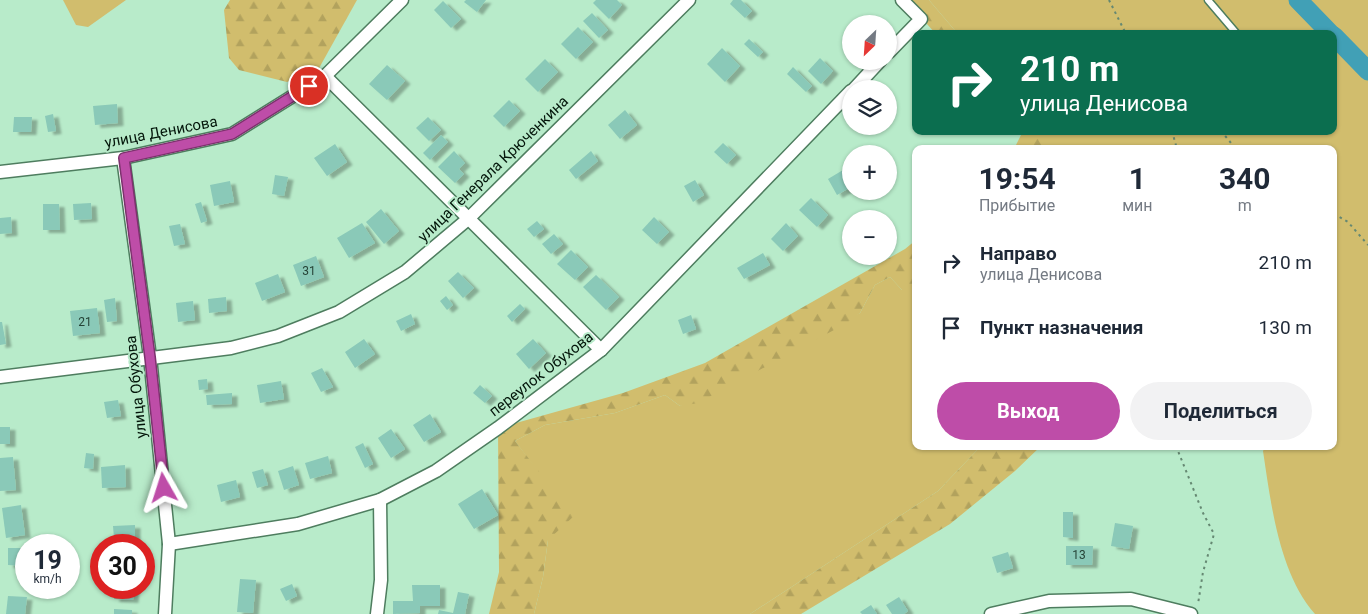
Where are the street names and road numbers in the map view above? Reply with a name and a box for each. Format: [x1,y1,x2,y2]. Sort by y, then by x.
street label: улица Генерала Крюченкина [414,92,572,246]
street label: улица Денисова [103,112,219,152]
street label: переулок Обухова [485,328,597,420]
street label: улица Обухова [122,335,150,439]

